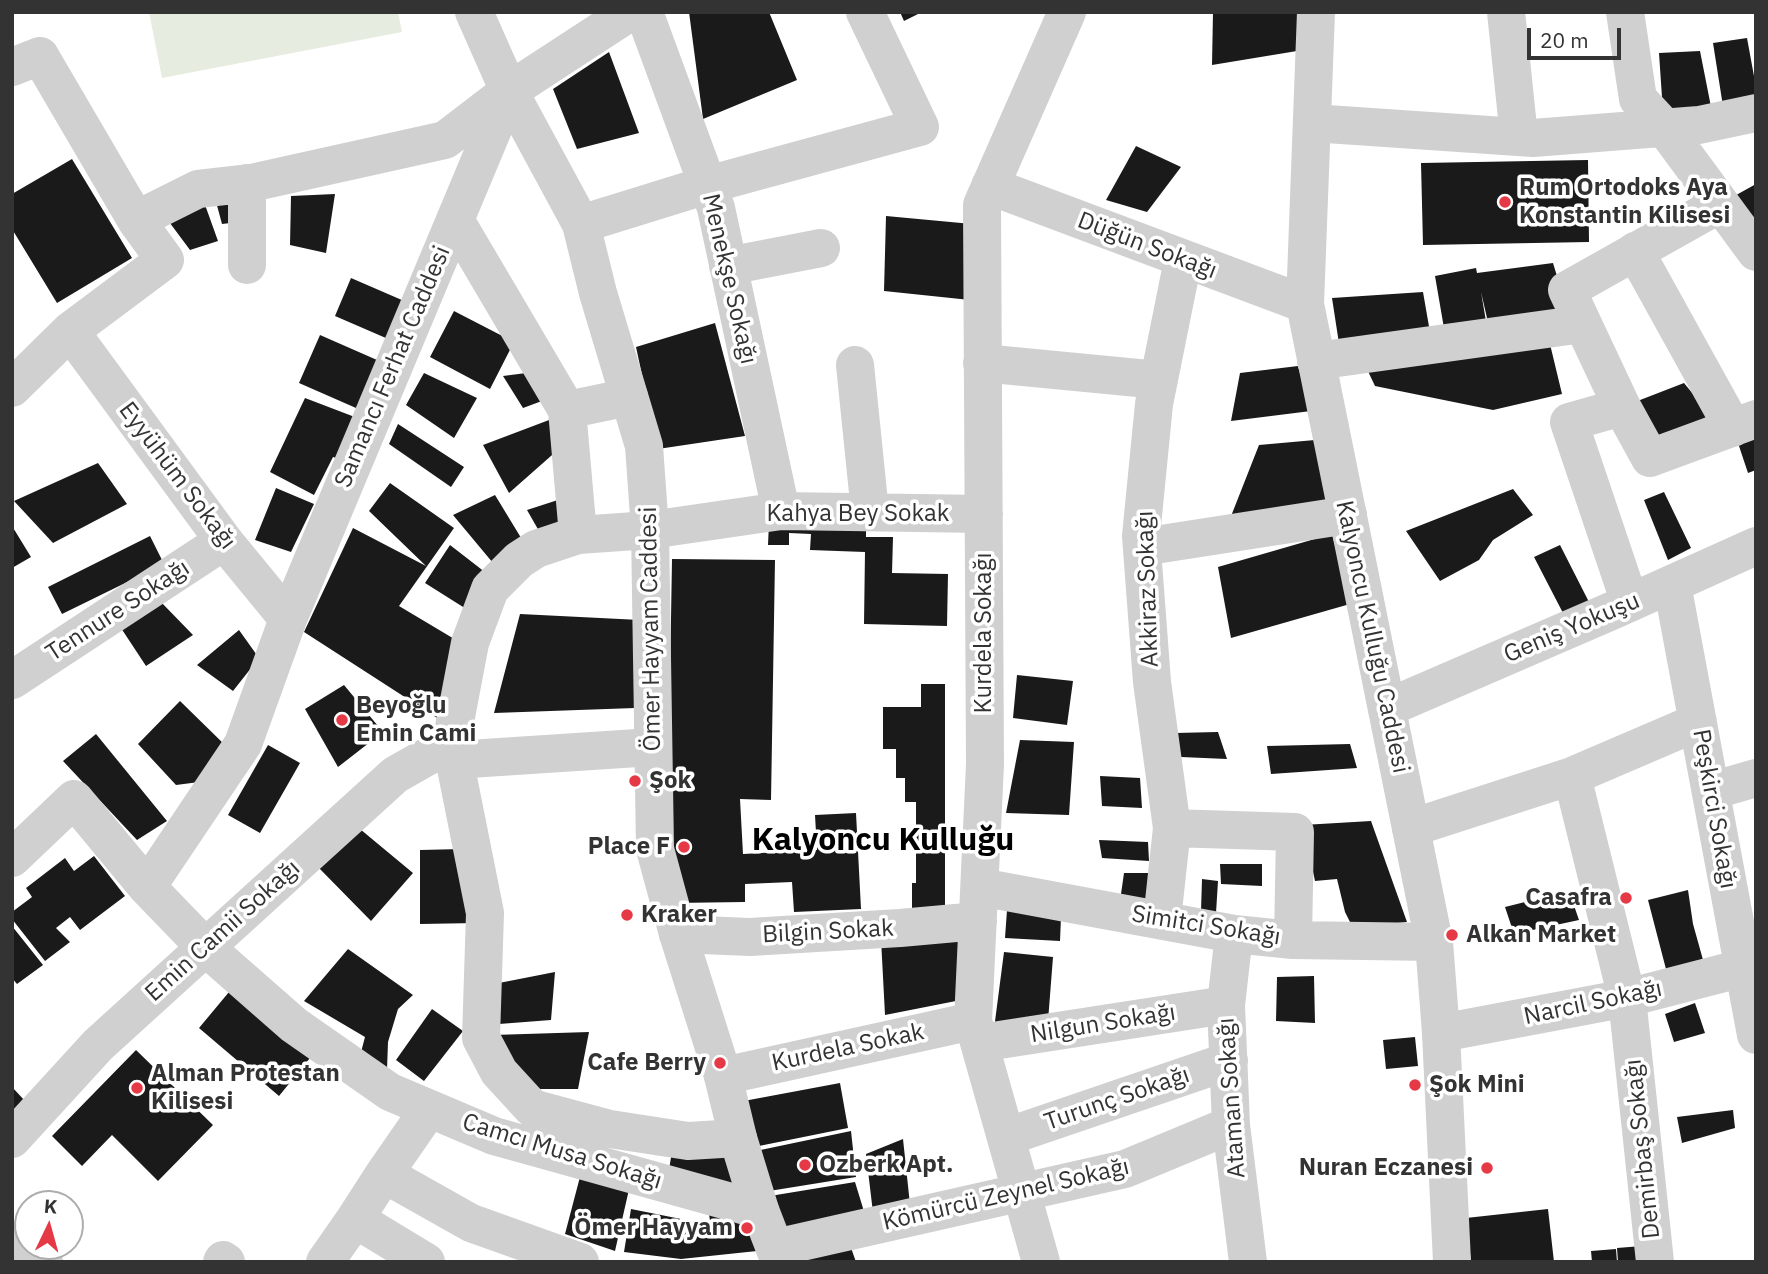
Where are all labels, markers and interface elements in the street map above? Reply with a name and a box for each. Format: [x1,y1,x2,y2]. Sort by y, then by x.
scale bar [1530,14,1624,58]
text: 20 m [1540,26,1589,54]
place label: Rum Ortodoks Aya Konstantin Kilisesi [1519,174,1730,230]
street label: Menekşe Sokağı [695,191,763,367]
marker: Rum Ortodoks Aya Konstantin Kilisesi [1497,194,1513,210]
street label: Düğün Sokağı [1073,206,1221,286]
street label: Samancı Ferhat Caddesi [329,242,457,492]
street label: Eyyühüm Sokağı [112,397,242,555]
street label: Kalyoncu Kulluğu Caddesi [1329,498,1415,776]
street label: Kahya Bey Sokak [767,500,949,528]
street label: Ömer Hayyam Caddesi [634,506,668,752]
street label: Akkiraz Sokağı [1131,510,1165,668]
street label: Kurdela Sokağı [970,553,998,713]
street label: Tennure Sokağı [41,554,195,668]
street label: Geniş Yokuşu [1500,586,1644,670]
place label: Beyoğlu Emin Cami [356,692,476,748]
marker: Beyoğlu Emin Cami [334,712,350,728]
street label: Peşkirci Sokağı [1686,727,1742,891]
place label: Şok [649,767,691,795]
marker: Şok [627,773,643,789]
district label: Kalyoncu Kulluğu [752,822,1014,860]
place label: Place F [588,833,670,861]
marker: Place F [676,839,692,855]
street label: Emin Camii Sokağı [140,854,306,1008]
place label: Casafra [1525,884,1612,912]
marker: Casafra [1618,890,1634,906]
street label: Simitci Sokağı [1129,900,1283,952]
place label: Kraker [641,901,717,929]
marker: Kraker [619,907,635,923]
street label: Bilgin Sokak [762,914,894,950]
place label: Alkan Market [1466,921,1616,949]
marker: Alkan Market [1444,927,1460,943]
street label: Narcil Sokağı [1521,974,1665,1032]
street label: Nilgun Sokağı [1028,998,1178,1050]
street label: Ataman Sokağı [1212,1017,1252,1179]
street label: Kurdela Sokak [769,1018,927,1078]
place label: Cafe Berry [587,1049,706,1077]
marker: Cafe Berry [712,1055,728,1071]
street label: Demirbaş Sokağı [1619,1058,1667,1240]
place label: Alman Protestan Kilisesi [151,1060,340,1116]
street label: Turunç Sokağı [1041,1061,1193,1137]
place label: Şok Mini [1429,1071,1525,1099]
marker: Şok Mini [1407,1077,1423,1093]
marker: Alman Protestan Kilisesi [129,1080,145,1096]
street label: Camcı Musa Sokağı [459,1108,665,1196]
place label: Ozberk Apt. [819,1151,953,1179]
street label: Kömürcü Zeynel Sokağı [880,1153,1132,1237]
place label: Nuran Eczanesi [1299,1154,1473,1182]
marker: Ozberk Apt. [797,1157,813,1173]
marker: Nuran Eczanesi [1479,1160,1495,1176]
north arrow [14,1190,84,1260]
text: K [43,1194,58,1219]
place label: Ömer Hayyam [574,1214,733,1242]
marker: Ömer Hayyam [739,1220,755,1236]

